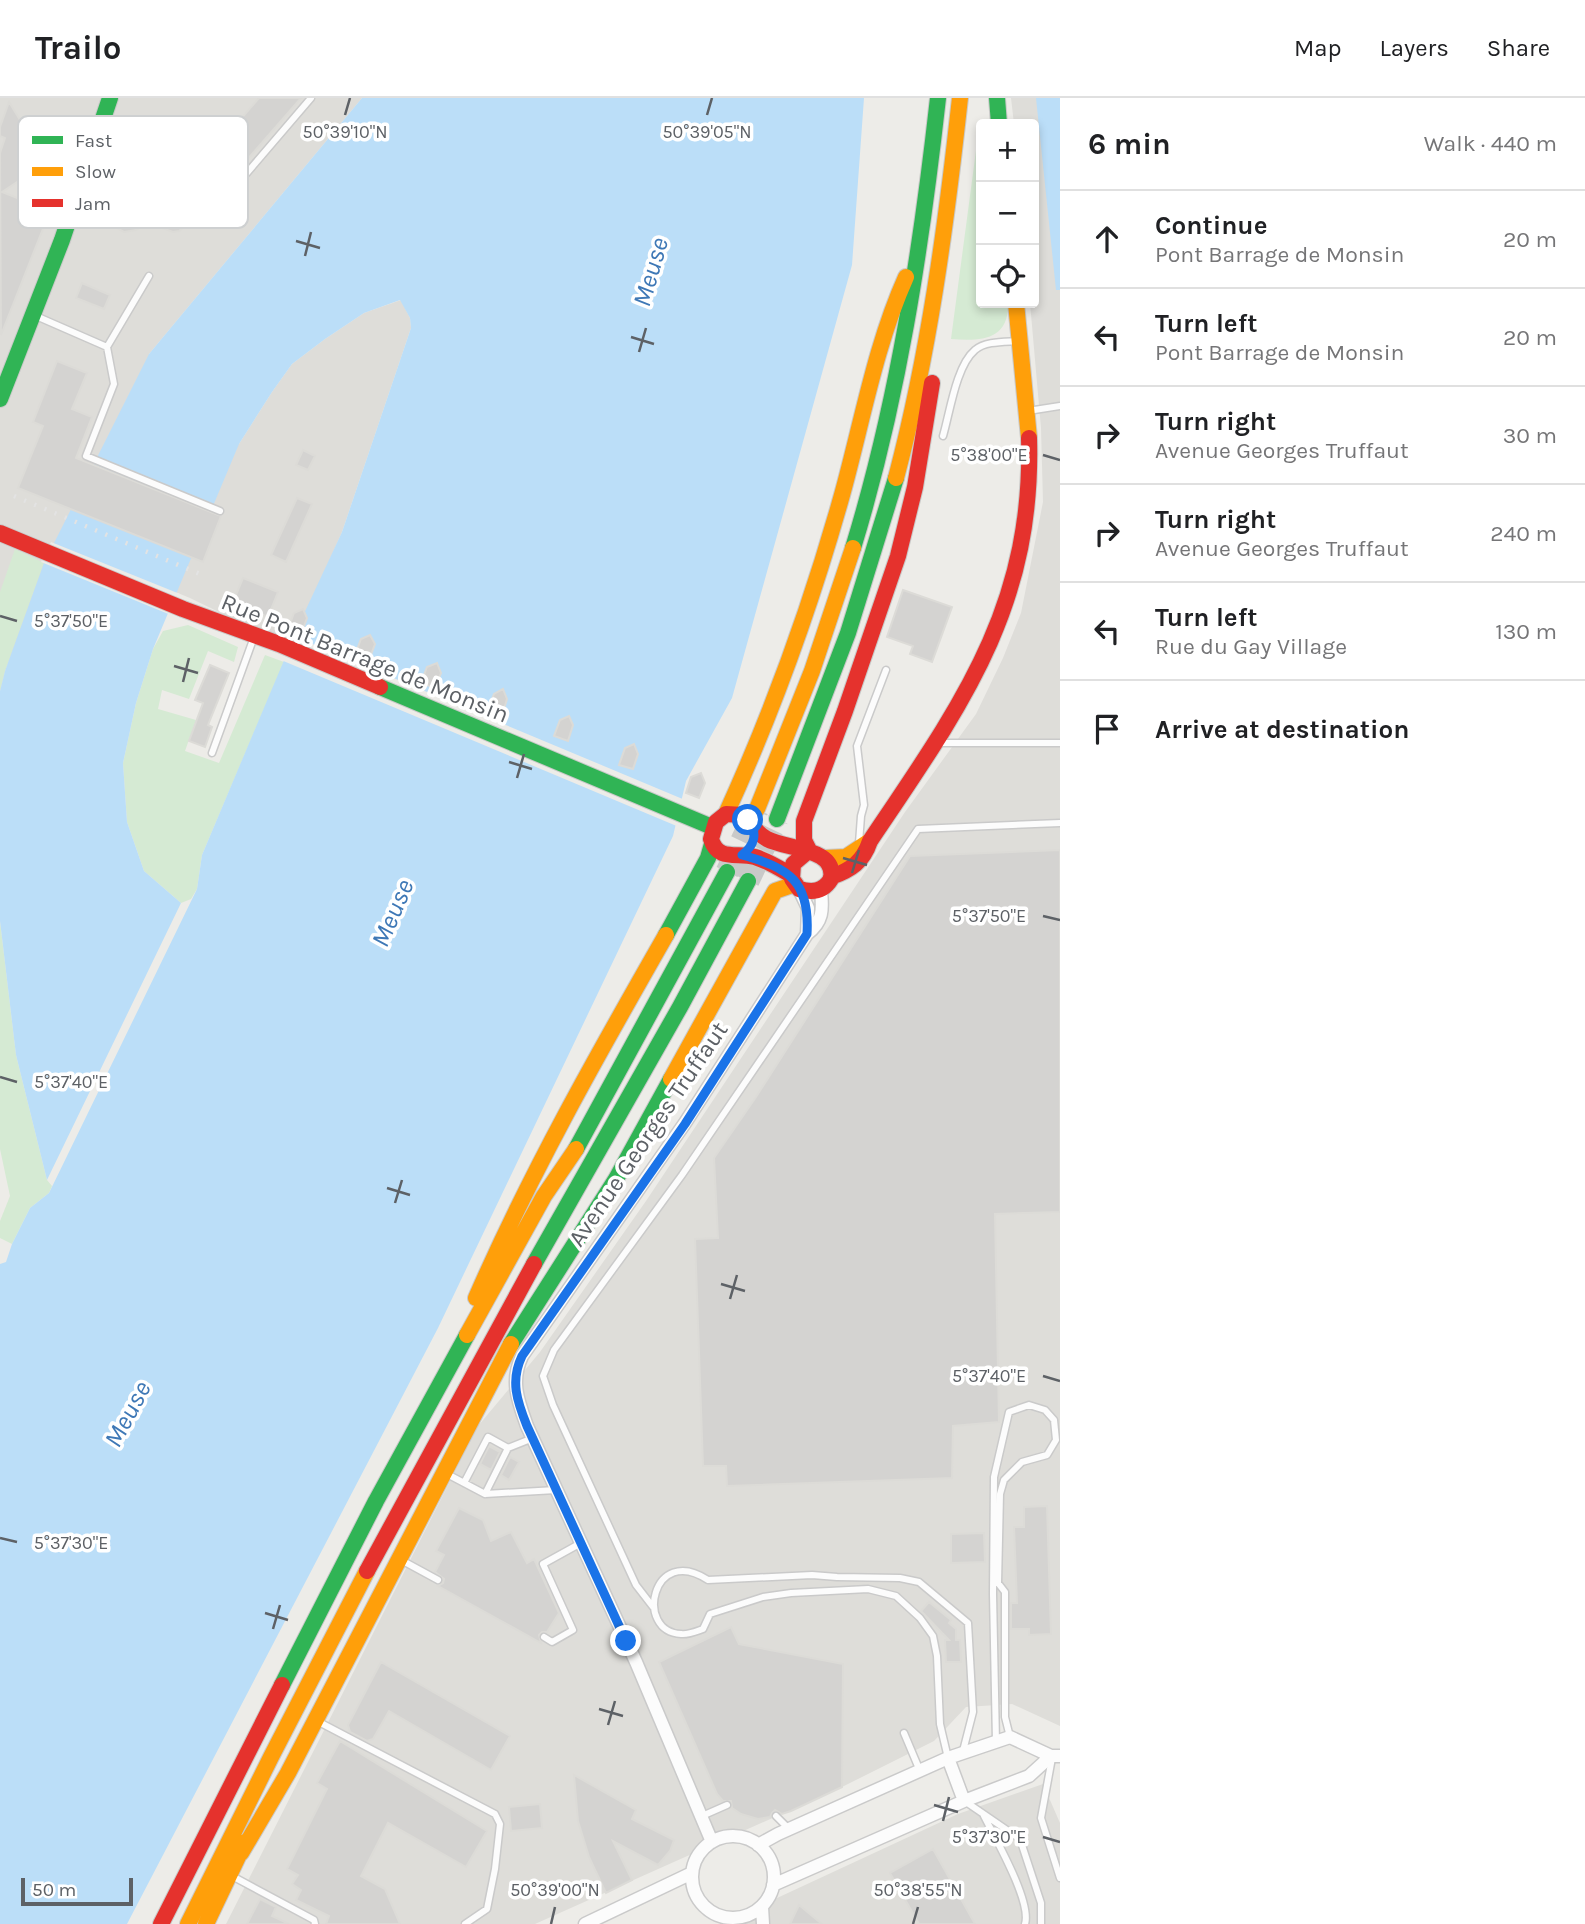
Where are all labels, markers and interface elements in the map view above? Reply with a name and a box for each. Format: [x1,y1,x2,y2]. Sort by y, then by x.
text: Trailo [35,29,122,67]
text: Map [1294,34,1342,62]
text: Layers [1380,34,1449,62]
text: Share [1487,34,1550,62]
legend [18,116,248,228]
map controls [976,119,1039,308]
button: + [976,119,1039,182]
text: 50°39'10"N [303,121,387,143]
text: 50°39'05"N [662,121,752,143]
text: 6 min [1088,126,1171,162]
text: Fast [75,130,112,152]
text: Walk · 440 m [1424,130,1557,157]
text: Slow [75,161,116,183]
button: − [976,182,1039,245]
text: Jam [75,193,111,215]
text: Continue [1155,210,1267,241]
icon: ahead [1088,220,1126,258]
text: 20 m [1503,226,1557,253]
water label: Meuse [626,234,675,310]
text: Pont Barrage de Monsin [1155,241,1404,268]
button: locate [976,245,1039,308]
text: Turn left [1155,308,1257,339]
icon: left [1088,318,1126,356]
text: 20 m [1503,324,1557,351]
text: Pont Barrage de Monsin [1155,339,1404,366]
text: Turn right [1155,406,1276,437]
icon: right [1088,416,1126,454]
text: 30 m [1503,422,1557,449]
text: Avenue Georges Truffaut [1155,437,1409,464]
text: 5°38'00"E [950,444,1028,466]
text: Turn right [1155,504,1276,535]
icon: right [1088,514,1126,552]
text: 240 m [1490,520,1557,547]
text: Avenue Georges Truffaut [1155,535,1409,562]
street label: Rue Pont Barrage de Monsin [217,587,513,729]
text: Turn left [1155,602,1257,633]
text: 5°37'50"E [34,610,108,632]
icon: left [1088,612,1126,650]
text: 130 m [1495,618,1557,645]
text: Rue du Gay Village [1155,633,1347,660]
icon: arrive [1088,710,1126,748]
text: Arrive at destination [1155,714,1409,745]
route start [732,804,763,835]
water label: Meuse [364,875,420,952]
text: 5°37'50"E [952,905,1026,927]
street label: Avenue Georges Truffaut [562,1016,734,1252]
text: 5°37'40"E [34,1071,108,1093]
text: 5°37'40"E [952,1365,1026,1387]
water label: Meuse [97,1376,158,1453]
text: 5°37'30"E [34,1532,108,1554]
route end [610,1625,641,1656]
text: 5°37'30"E [952,1826,1026,1848]
scale bar [21,1875,133,1907]
text: 50 m [32,1879,76,1901]
text: 50°39'00"N [510,1879,600,1901]
text: 50°38'55"N [873,1879,963,1901]

